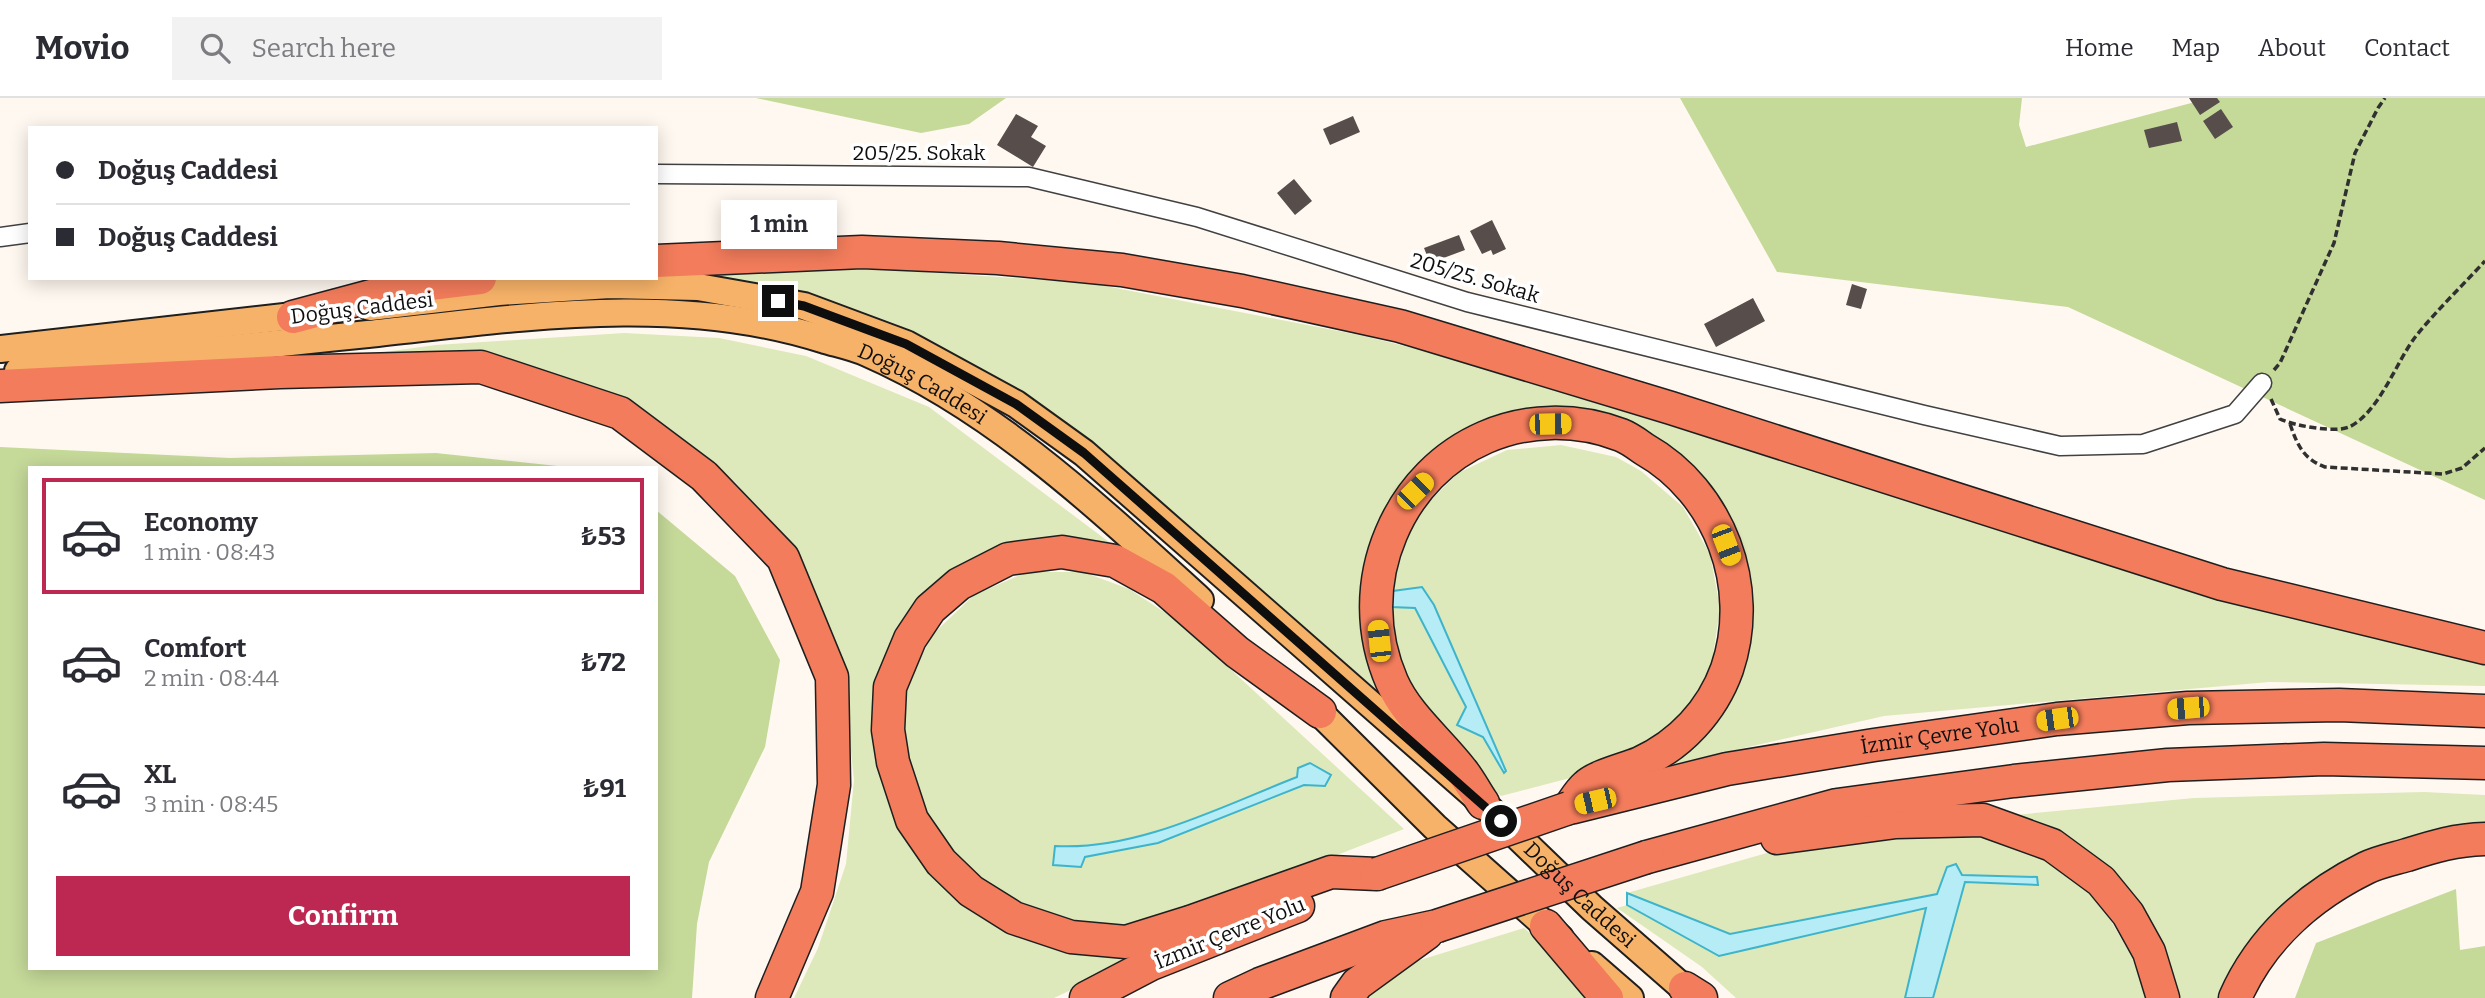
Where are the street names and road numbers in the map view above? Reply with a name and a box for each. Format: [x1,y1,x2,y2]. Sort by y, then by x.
street label: 205/25. Sokak [853,140,985,166]
street label: 205/25. Sokak [1408,247,1542,309]
street label: Doğuş Caddesi [289,286,435,330]
street label: Doğuş Caddesi [854,338,992,430]
street label: İzmir Çevre Yolu [1859,712,2021,760]
street label: Doğuş Caddesi [1518,836,1641,953]
street label: İzmir Çevre Yolu [1151,891,1309,975]

